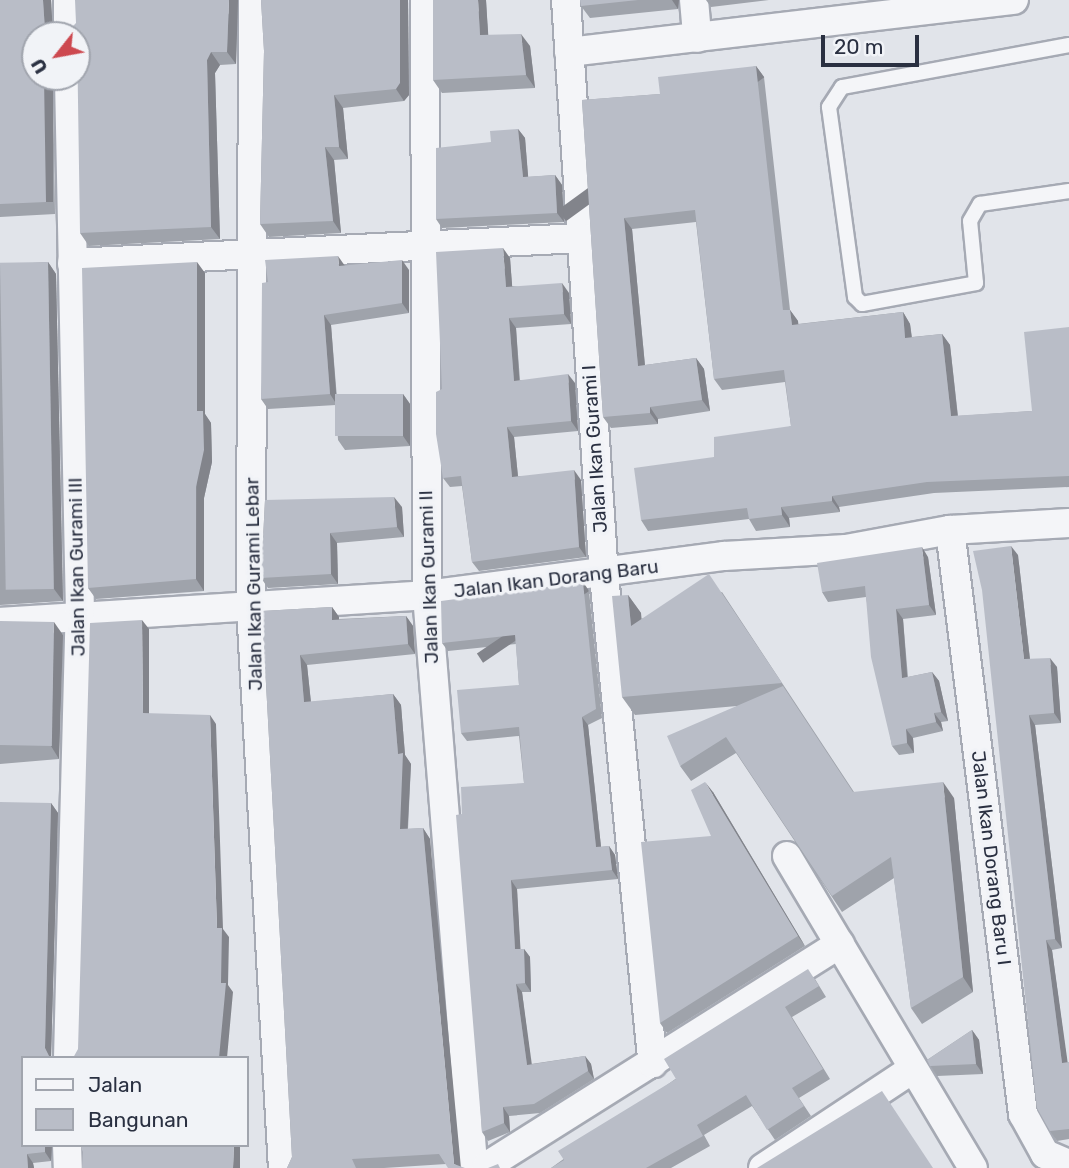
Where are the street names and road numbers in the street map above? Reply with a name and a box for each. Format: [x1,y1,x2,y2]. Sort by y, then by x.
street label: Jalan Ikan Gurami I [578,364,612,534]
street label: Jalan Ikan Gurami III [64,477,90,657]
street label: Jalan Ikan Gurami Lebar [241,477,267,691]
street label: Jalan Ikan Gurami II [415,490,443,664]
street label: Jalan Ikan Dorang Baru [452,555,660,603]
street label: Jalan Ikan Dorang Baru I [967,749,1015,967]

